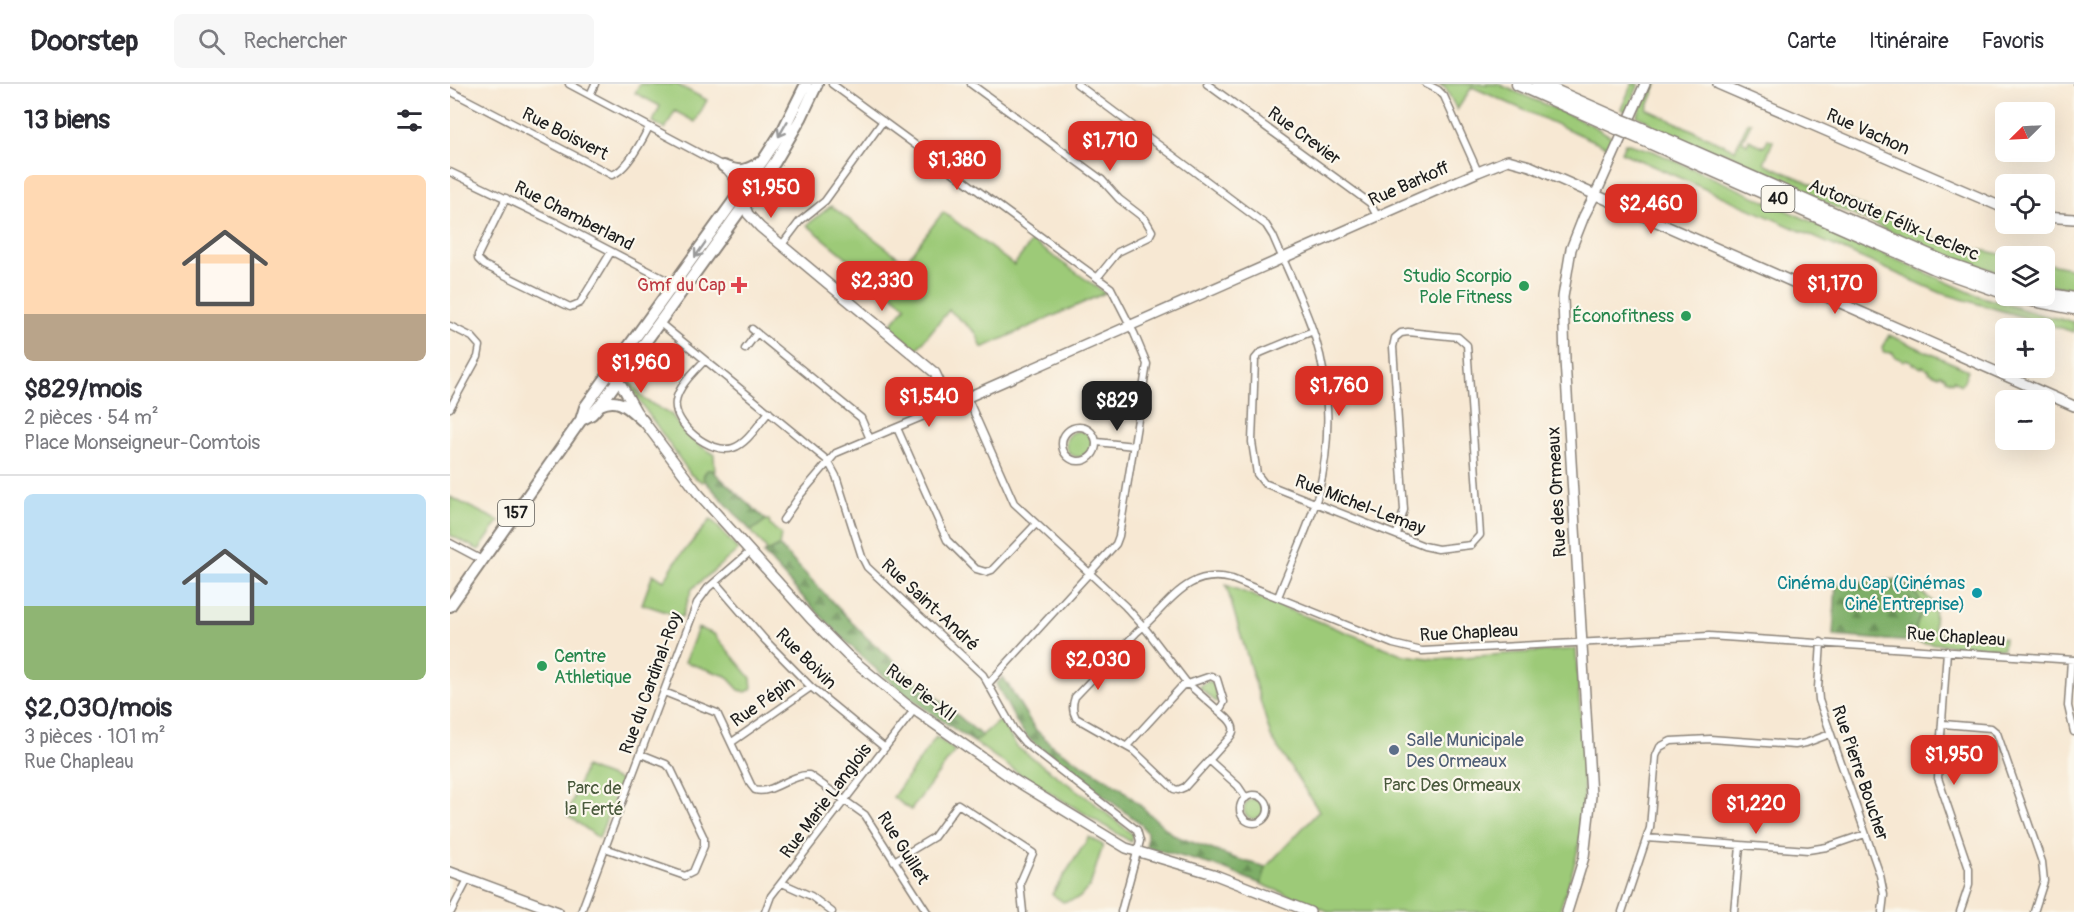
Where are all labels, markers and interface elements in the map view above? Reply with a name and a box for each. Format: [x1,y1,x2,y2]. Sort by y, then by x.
search box [174,14,594,68]
text: Doorstep [30,24,138,59]
icon: search [195,25,228,58]
text: Rechercher [243,27,347,55]
text: Carte [1787,28,1836,55]
text: Itinéraire [1869,28,1949,55]
text: Favoris [1982,28,2044,55]
street label: Rue Boisvert [518,102,613,166]
street label: Rue Crevier [1263,102,1346,171]
north arrow [1995,102,2055,162]
map controls [1995,102,2055,450]
street label: Rue Vachon [1823,103,1913,161]
text: 13 biens [24,104,110,136]
icon: filters [393,104,426,137]
one-way arrow [777,120,789,137]
pin: $1,710 [1061,121,1159,172]
text: $1,710 [1082,128,1138,153]
pin: $1,380 [908,140,1006,191]
text: $1,380 [928,147,986,172]
street label: Rue Barkoff [1365,156,1453,212]
pin: $1,950 [722,168,820,219]
street label: Autoroute Félix-Leclerc [1805,174,1983,266]
button: locate [1995,174,2055,234]
text: $1,950 [742,175,800,200]
street label: Rue Chamberland [510,176,638,256]
pin: $2,460 [1602,184,1700,235]
road number: 40 [1762,186,1794,212]
text: $2,460 [1619,191,1683,216]
icon: home [171,214,279,322]
one-way arrow [693,241,706,257]
button: layers [1995,246,2055,306]
pin: $2,330 [833,261,931,312]
pin: $1,170 [1786,264,1884,315]
place label: Studio Scorpio Pole Fitness [1403,265,1512,309]
text: $2,330 [850,268,914,293]
text: $1,170 [1807,271,1863,296]
place label: Gmf du Cap [637,274,726,297]
marker: Gmf du Cap [730,276,748,294]
marker: Studio Scorpio Pole Fitness [1517,279,1531,293]
place label: Éconofitness [1572,305,1674,328]
marker: Éconofitness [1679,309,1693,323]
button: + [1995,318,2055,378]
pin: $1,960 [592,343,690,394]
text: $1,960 [611,350,671,375]
pin: $1,760 [1290,366,1388,417]
text: $829/mois [24,373,142,405]
text: $1,760 [1309,373,1369,398]
pin: $1,540 [880,377,978,428]
pin: $829 [1081,381,1153,432]
text: $1,540 [899,384,959,409]
text: $829 [1096,388,1138,413]
button: − [1995,390,2055,450]
text: 2 pièces · 54 m² [24,405,159,430]
street label: Rue des Ormeaux [1542,426,1572,558]
text: Place Monseigneur-Comtois [24,430,260,455]
street label: Rue Michel-Lemay [1292,470,1429,541]
road number: 157 [498,500,534,526]
icon: home [171,533,279,641]
street label: Rue Saint-André [876,554,984,656]
place label: Cinéma du Cap (Cinémas Ciné Entreprise) [1777,572,1965,616]
marker: Cinéma du Cap (Cinémas Ciné Entreprise) [1970,586,1984,600]
street label: Rue du Cardinal-Roy [615,608,688,757]
street label: Rue Chapleau [1419,619,1519,647]
street label: Rue Chapleau [1906,622,2006,652]
street label: Rue Boivin [771,624,841,694]
pin: $2,030 [1049,640,1147,691]
place label: Centre Athletique [554,645,631,689]
text: $2,030 [1065,647,1131,672]
marker: Centre Athletique [535,659,549,673]
street label: Rue Pie-XII [881,659,961,727]
street label: Rue Pépin [726,672,800,732]
text: $2,030/mois [24,692,172,724]
street label: Rue Pierre Boucher [1826,702,1894,844]
text: 3 pièces · 101 m² [24,724,166,749]
place label: Salle Municipale Des Ormeaux [1406,729,1524,773]
pin: $1,950 [1905,735,2003,786]
street label: Rue Marie Langlois [775,739,877,863]
text: $1,950 [1925,742,1983,767]
marker: Salle Municipale Des Ormeaux [1387,743,1401,757]
text: Rue Chapleau [24,749,134,774]
park label: Parc Des Ormeaux [1383,774,1521,797]
park label: Parc de la Ferté [565,777,624,821]
pin: $1,220 [1707,784,1805,835]
text: $1,220 [1726,791,1786,816]
street label: Rue Guillet [872,807,935,889]

